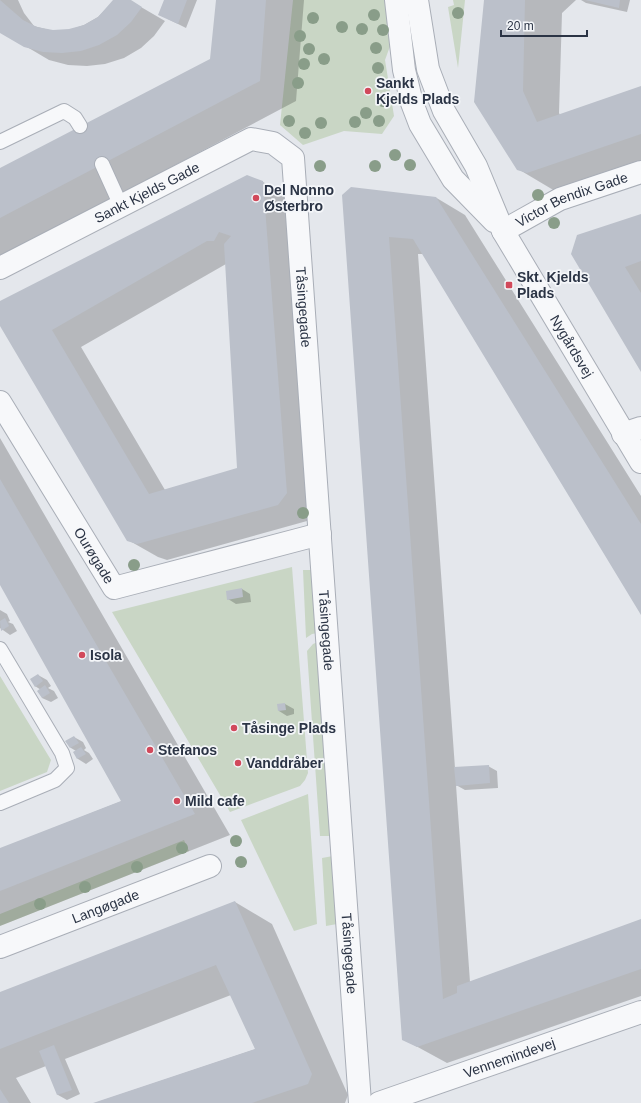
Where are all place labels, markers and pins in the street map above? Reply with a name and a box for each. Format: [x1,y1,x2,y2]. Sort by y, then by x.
place label: Sankt Kjelds Plads [376,75,459,107]
marker: Sankt Kjelds Plads [363,86,373,96]
place label: Del Nonno Østerbro [264,182,334,214]
marker: Del Nonno Østerbro [251,193,261,203]
place label: Skt. Kjelds Plads [517,269,589,301]
marker: Skt. Kjelds Plads [504,280,514,290]
place label: Isola [90,647,122,663]
marker: Isola [77,650,87,660]
place label: Tåsinge Plads [242,720,336,736]
marker: Tåsinge Plads [229,723,239,733]
place label: Stefanos [158,742,217,758]
marker: Stefanos [145,745,155,755]
place label: Vanddråber [246,755,324,771]
marker: Vanddråber [233,758,243,768]
place label: Mild cafe [185,793,245,809]
marker: Mild cafe [172,796,182,806]

